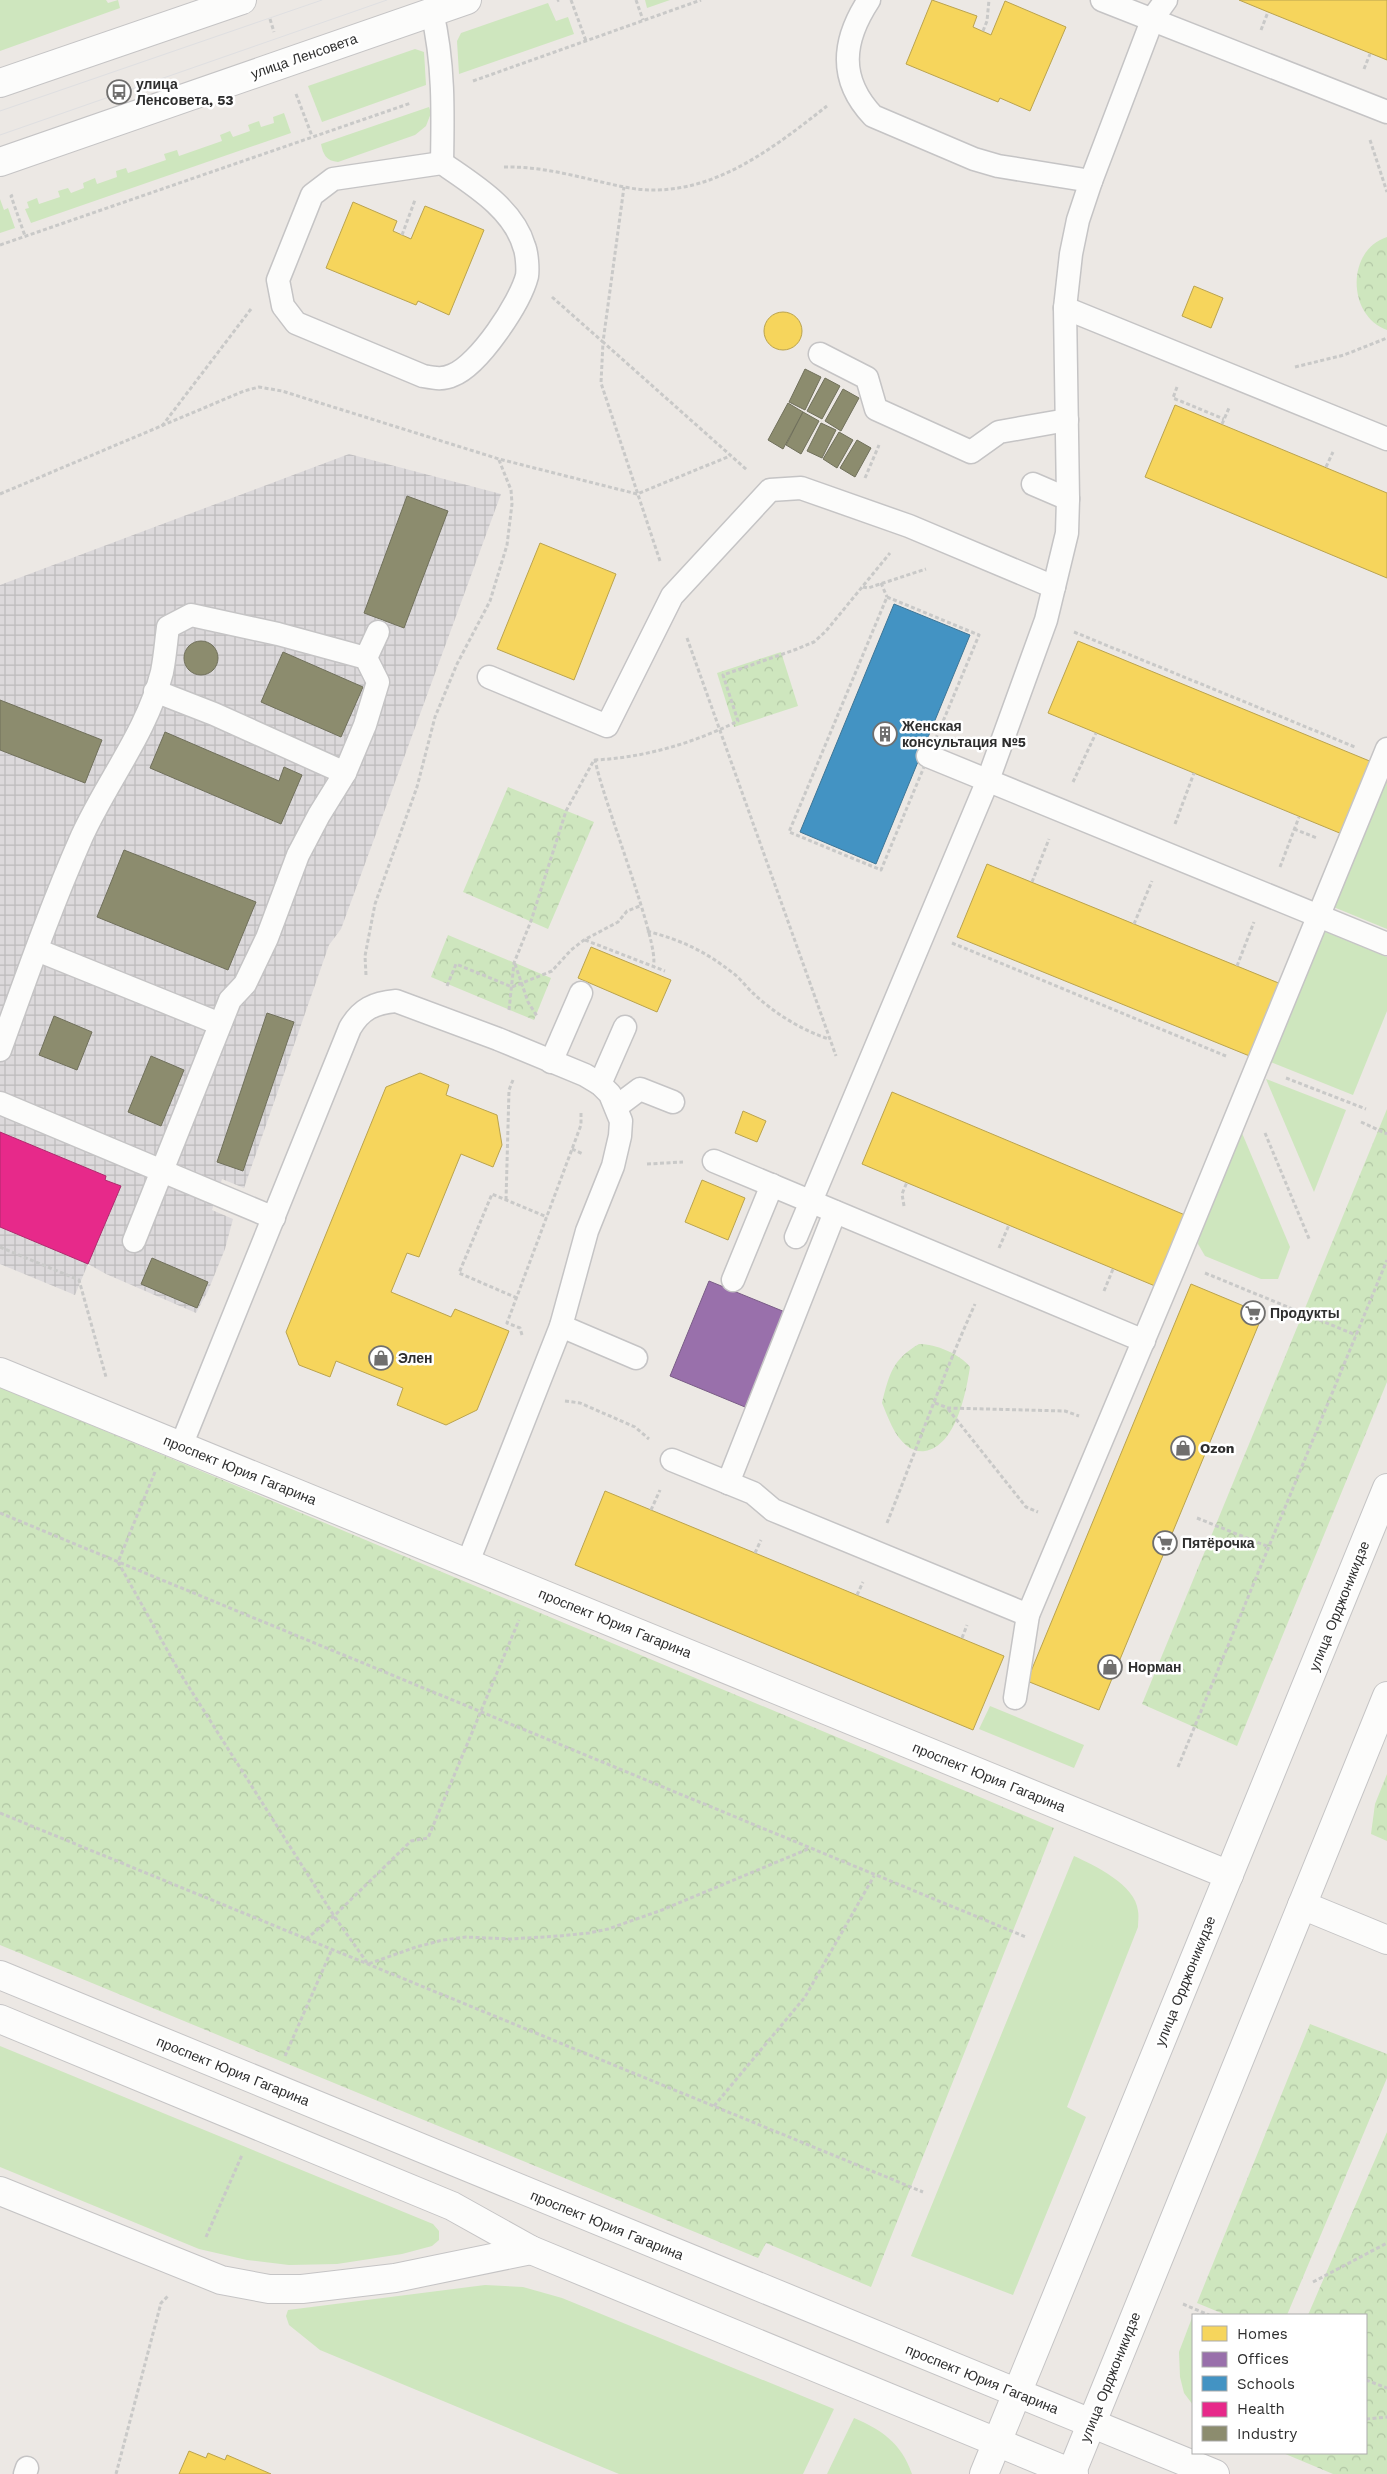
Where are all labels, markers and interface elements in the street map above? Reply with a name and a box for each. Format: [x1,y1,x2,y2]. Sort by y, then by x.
street label: улица Ленсовета [249,30,360,82]
place label: улица Ленсовета, 53 [136,76,234,108]
bus stop icon: улица Ленсовета, 53 [106,79,132,105]
place label: Женская консультация №5 [901,718,1026,750]
building icon: Женская консультация №5 [872,721,898,747]
supermarket icon: Продукты [1240,1300,1266,1326]
place label: Продукты [1270,1305,1340,1321]
shop icon: Элен [368,1345,394,1371]
place label: Элен [398,1350,433,1366]
street label: проспект Юрия Гагарина [161,1432,319,1508]
shop icon: Ozon [1170,1435,1196,1461]
place label: Ozon [1200,1440,1235,1456]
supermarket icon: Пятёрочка [1152,1530,1178,1556]
place label: Пятёрочка [1182,1535,1255,1551]
street label: улица Орджоникидзе [1306,1539,1372,1673]
street label: проспект Юрия Гагарина [536,1585,694,1661]
shop icon: Норман [1097,1654,1123,1680]
place label: Норман [1128,1659,1181,1675]
street label: проспект Юрия Гагарина [910,1739,1068,1815]
street label: улица Орджоникидзе [1152,1914,1218,2048]
street label: проспект Юрия Гагарина [154,2033,312,2109]
street label: проспект Юрия Гагарина [528,2187,686,2263]
street label: улица Орджоникидзе [1077,2310,1143,2444]
legend [1192,2314,1367,2454]
text: Homes [1237,2325,1288,2343]
street label: проспект Юрия Гагарина [903,2341,1061,2417]
text: Offices [1237,2350,1289,2368]
text: Schools [1237,2375,1295,2393]
text: Health [1237,2400,1285,2418]
text: Industry [1237,2425,1298,2443]

